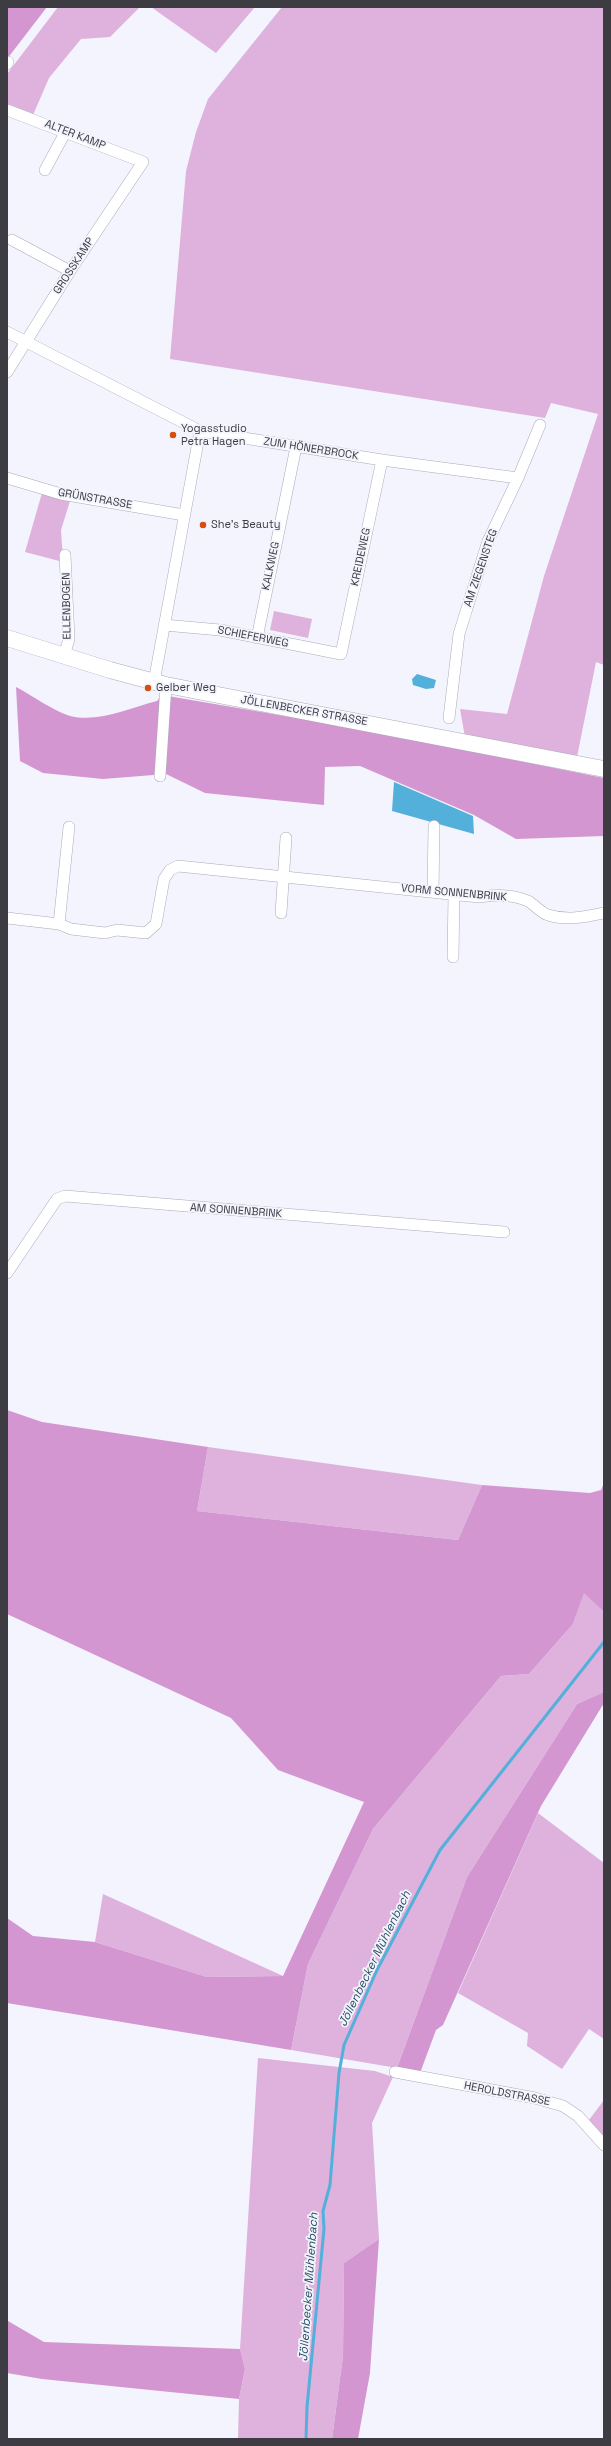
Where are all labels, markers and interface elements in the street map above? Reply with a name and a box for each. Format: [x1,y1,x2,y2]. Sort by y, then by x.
street label: ALTER KAMP [43,117,107,153]
street label: GROSSKAMP [51,235,97,297]
place label: Yogasstudio Petra Hagen [181,422,247,448]
marker: Yogasstudio Petra Hagen [168,430,178,440]
street label: ZUM HÖNERBROCK [262,435,360,463]
street label: GRÜNSTRASSE [57,486,133,512]
place label: She's Beauty [211,518,280,532]
marker: She's Beauty [198,520,208,530]
street label: KREIDEWEG [348,527,374,587]
street label: AM ZIEGENSTEG [461,527,501,609]
street label: KALKWEG [259,540,283,592]
street label: ELLENBOGEN [60,572,74,640]
street label: SCHIEFERWEG [216,624,290,650]
place label: Gelber Weg [156,681,216,695]
marker: Gelber Weg [143,683,153,693]
street label: JÖLLENBECKER STRASSE [239,693,369,729]
street label: VORM SONNENBRINK [400,882,508,904]
street label: AM SONNENBRINK [189,1201,283,1221]
water label: Jöllenbecker Mühlenbach [336,1889,414,2029]
street label: HEROLDSTRASSE [463,2079,551,2109]
water label: Jöllenbecker Mühlenbach [297,2212,321,2362]

